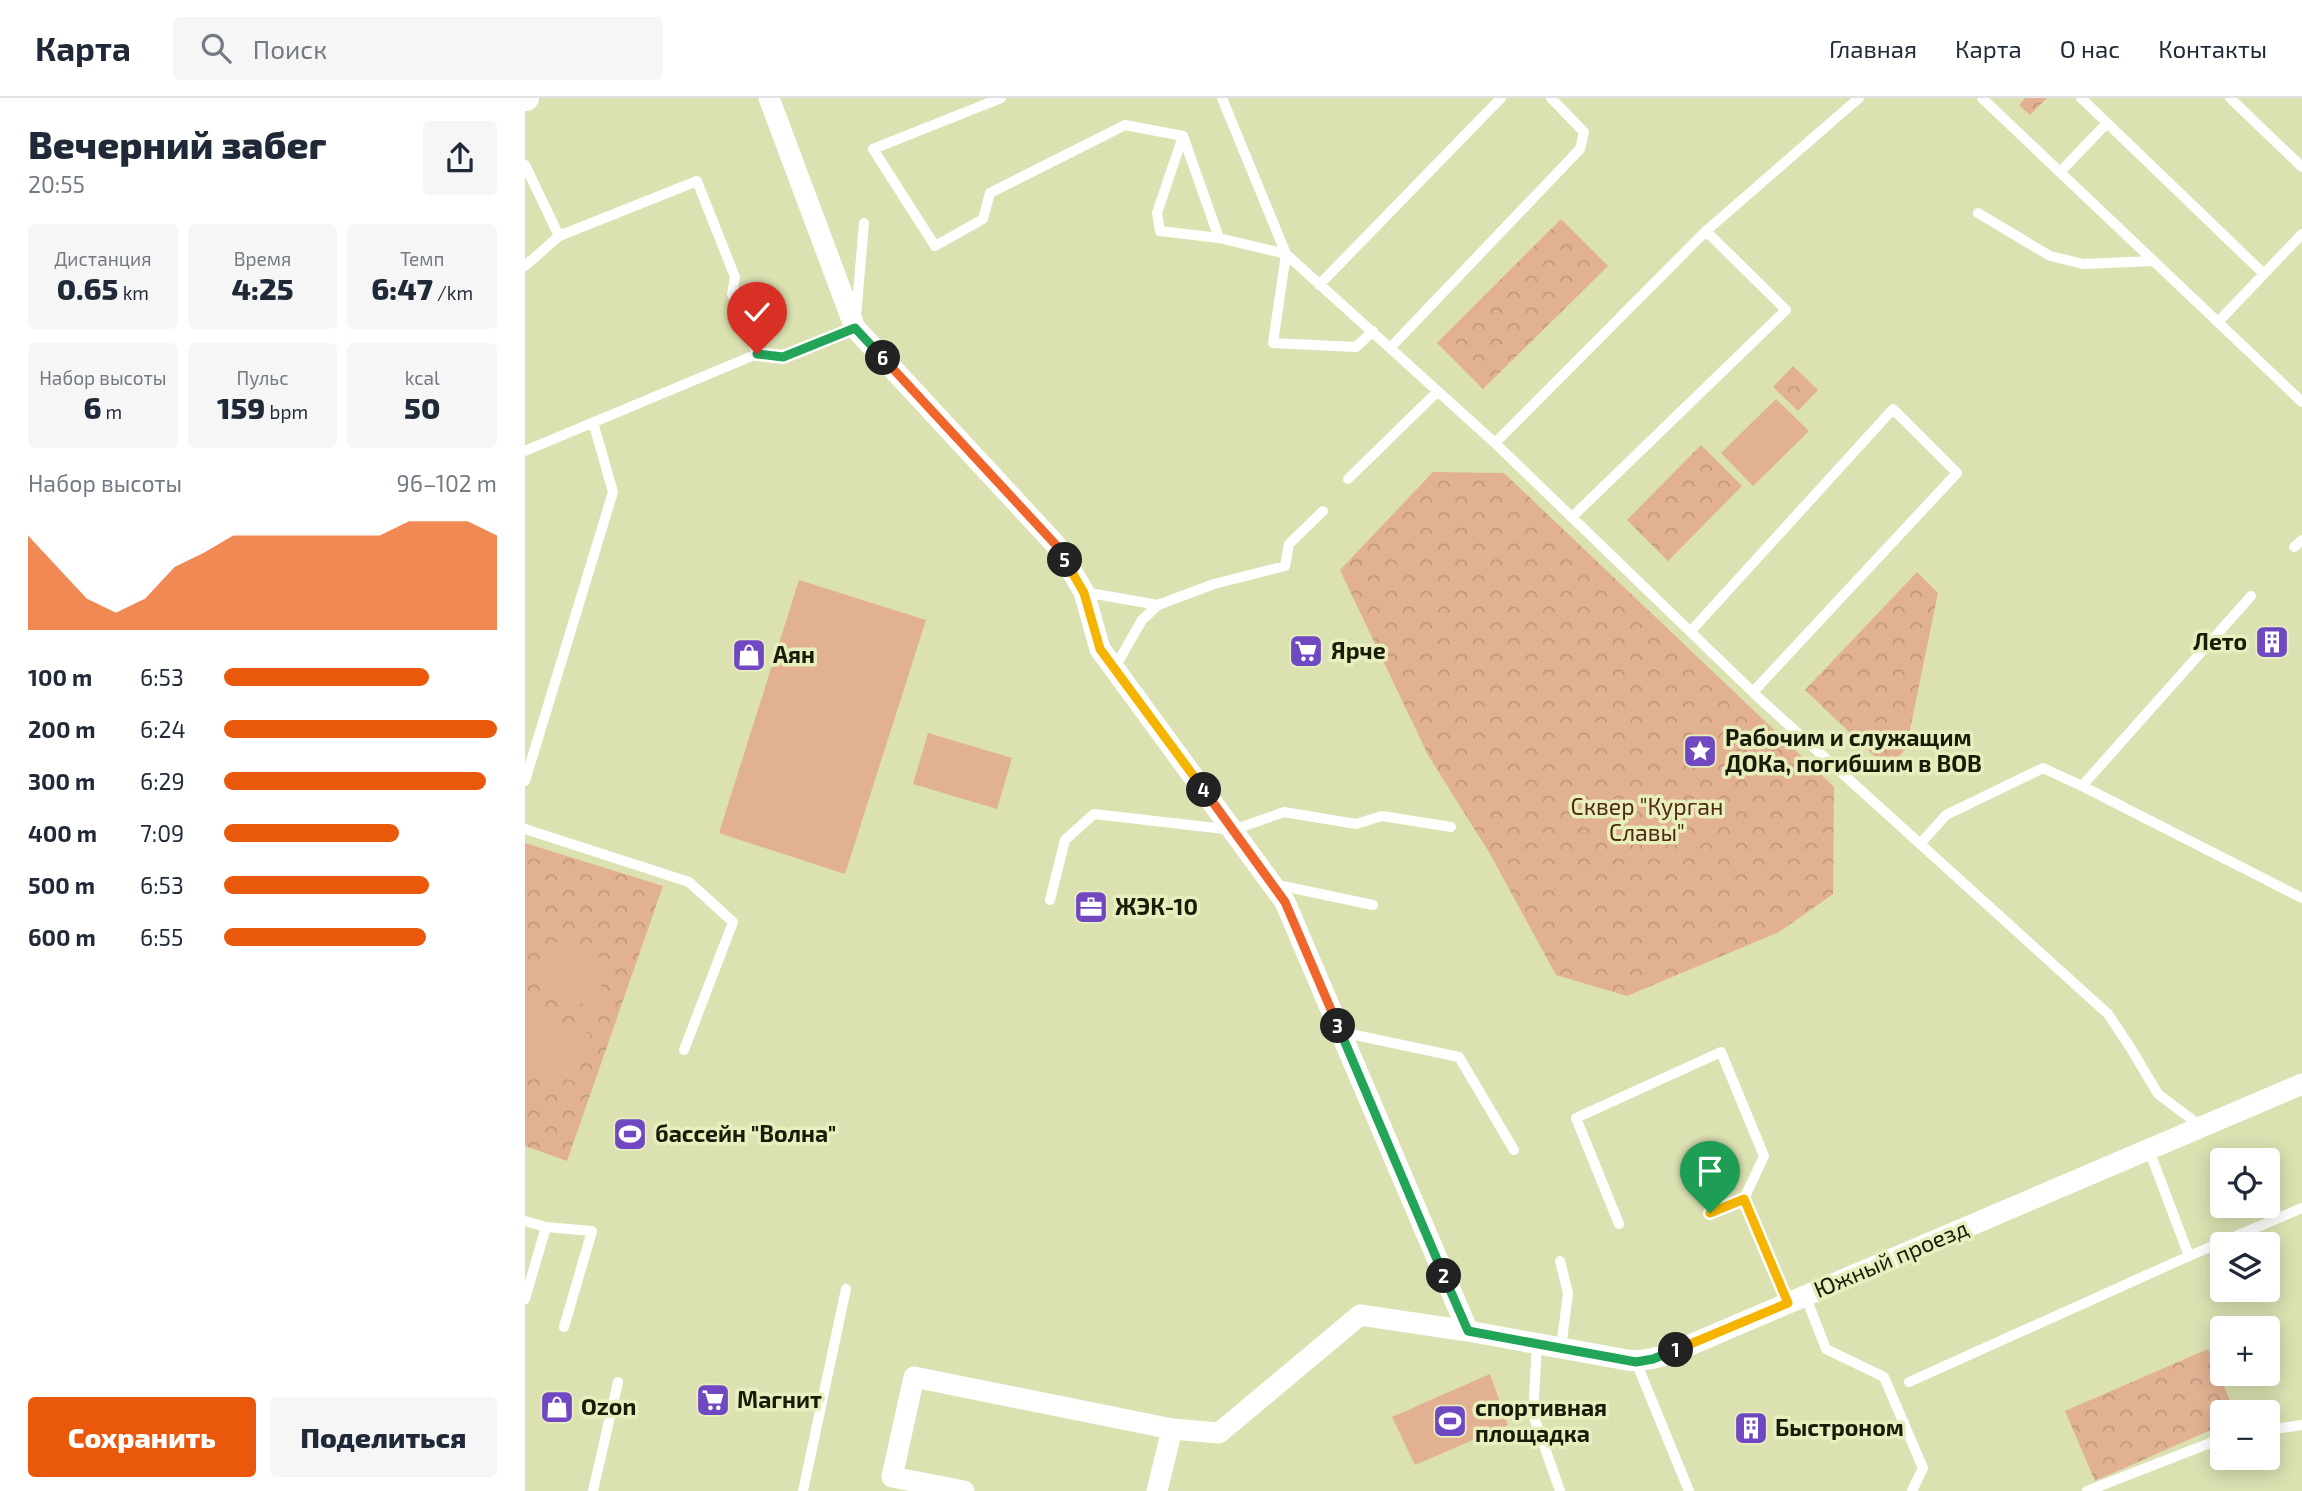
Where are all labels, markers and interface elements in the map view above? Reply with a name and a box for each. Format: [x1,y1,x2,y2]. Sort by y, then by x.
search box [173,17,663,80]
text: Карта [35,28,131,68]
icon: search [197,29,235,67]
text: Поиск [253,33,327,64]
text: Главная [1829,34,1917,63]
text: Карта [1955,34,2022,63]
text: О нас [2060,34,2120,63]
text: Контакты [2158,34,2267,63]
text: Вечерний забег [28,121,327,167]
button: share [423,121,497,195]
text: 20:55 [28,170,85,198]
text: Дистанция [54,247,151,270]
text: Время [234,247,291,270]
text: Темп [400,247,444,270]
text: 0.65 [57,270,118,306]
text: 4:25 [231,270,294,306]
text: 6:47 [371,270,433,306]
text: km [118,281,149,304]
text: /km [433,281,473,304]
pin [727,282,787,354]
icon: check [738,293,776,331]
pin: 6 [865,341,901,376]
text: 6 [877,346,888,369]
text: Набор высоты [39,366,167,389]
text: Пульс [236,366,289,389]
text: kcal [405,366,440,389]
text: 6 [83,389,101,425]
text: 159 [217,389,265,425]
text: 50 [404,389,440,425]
text: m [101,400,122,423]
text: bpm [265,400,308,423]
text: Набор высоты [28,469,182,497]
text: 96–102 m [397,469,497,497]
pin: 5 [1047,542,1083,578]
text: 5 [1059,548,1070,571]
building icon: Лето [2253,623,2291,661]
place label: Лето [2193,627,2247,655]
supermarket icon: Ярче [1287,632,1325,670]
shop icon: Аян [730,636,768,674]
place label: Ярче [1331,636,1386,664]
place label: Аян [773,640,815,668]
text: 100 m [28,663,92,691]
text: 6:53 [140,663,184,691]
text: 200 m [28,715,96,743]
text: 6:24 [140,715,186,743]
place label: Рабочим и служащим ДОКа, погибшим в ВОВ [1725,723,1982,777]
place icon: Рабочим и служащим ДОКа, погибшим в ВОВ [1681,732,1719,770]
text: 300 m [28,767,95,795]
text: 6:29 [140,767,185,795]
pin: 4 [1187,772,1221,808]
text: 4 [1197,778,1210,801]
park label: Сквер "Курган Славы" [1571,792,1723,846]
text: 400 m [28,819,97,847]
text: 7:09 [140,819,184,847]
text: 500 m [28,871,95,899]
text: 6:53 [140,871,184,899]
office icon: ЖЭК-10 [1072,888,1110,926]
place label: ЖЭК-10 [1115,892,1198,920]
text: 600 m [28,923,96,951]
text: 6:55 [140,923,183,951]
pin: 3 [1321,1009,1355,1044]
text: 3 [1332,1014,1343,1037]
sports icon: бассейн "Волна" [611,1115,649,1153]
place label: бассейн "Волна" [655,1119,836,1147]
pin [1680,1141,1740,1213]
map controls [2210,1148,2280,1470]
button: locate [2210,1148,2280,1218]
icon: arrive [1691,1152,1729,1190]
street label: Южный проезд [1809,1213,1972,1303]
button: layers [2210,1232,2280,1302]
pin: 2 [1427,1258,1461,1294]
text: 2 [1438,1264,1449,1287]
button: + [2210,1316,2280,1386]
pin: 1 [1659,1332,1693,1368]
text: 1 [1671,1338,1680,1361]
supermarket icon: Магнит [694,1381,732,1419]
place label: Магнит [737,1385,822,1413]
shop icon: Ozon [538,1388,576,1426]
place label: Ozon [581,1392,636,1420]
place label: спортивная площадка [1475,1393,1607,1447]
button: Сохранить [28,1397,256,1477]
button: Поделиться [270,1397,497,1477]
button: − [2210,1400,2280,1470]
sports icon: спортивная площадка [1431,1402,1469,1440]
building icon: Быстроном [1732,1409,1770,1447]
place label: Быстроном [1775,1413,1904,1441]

